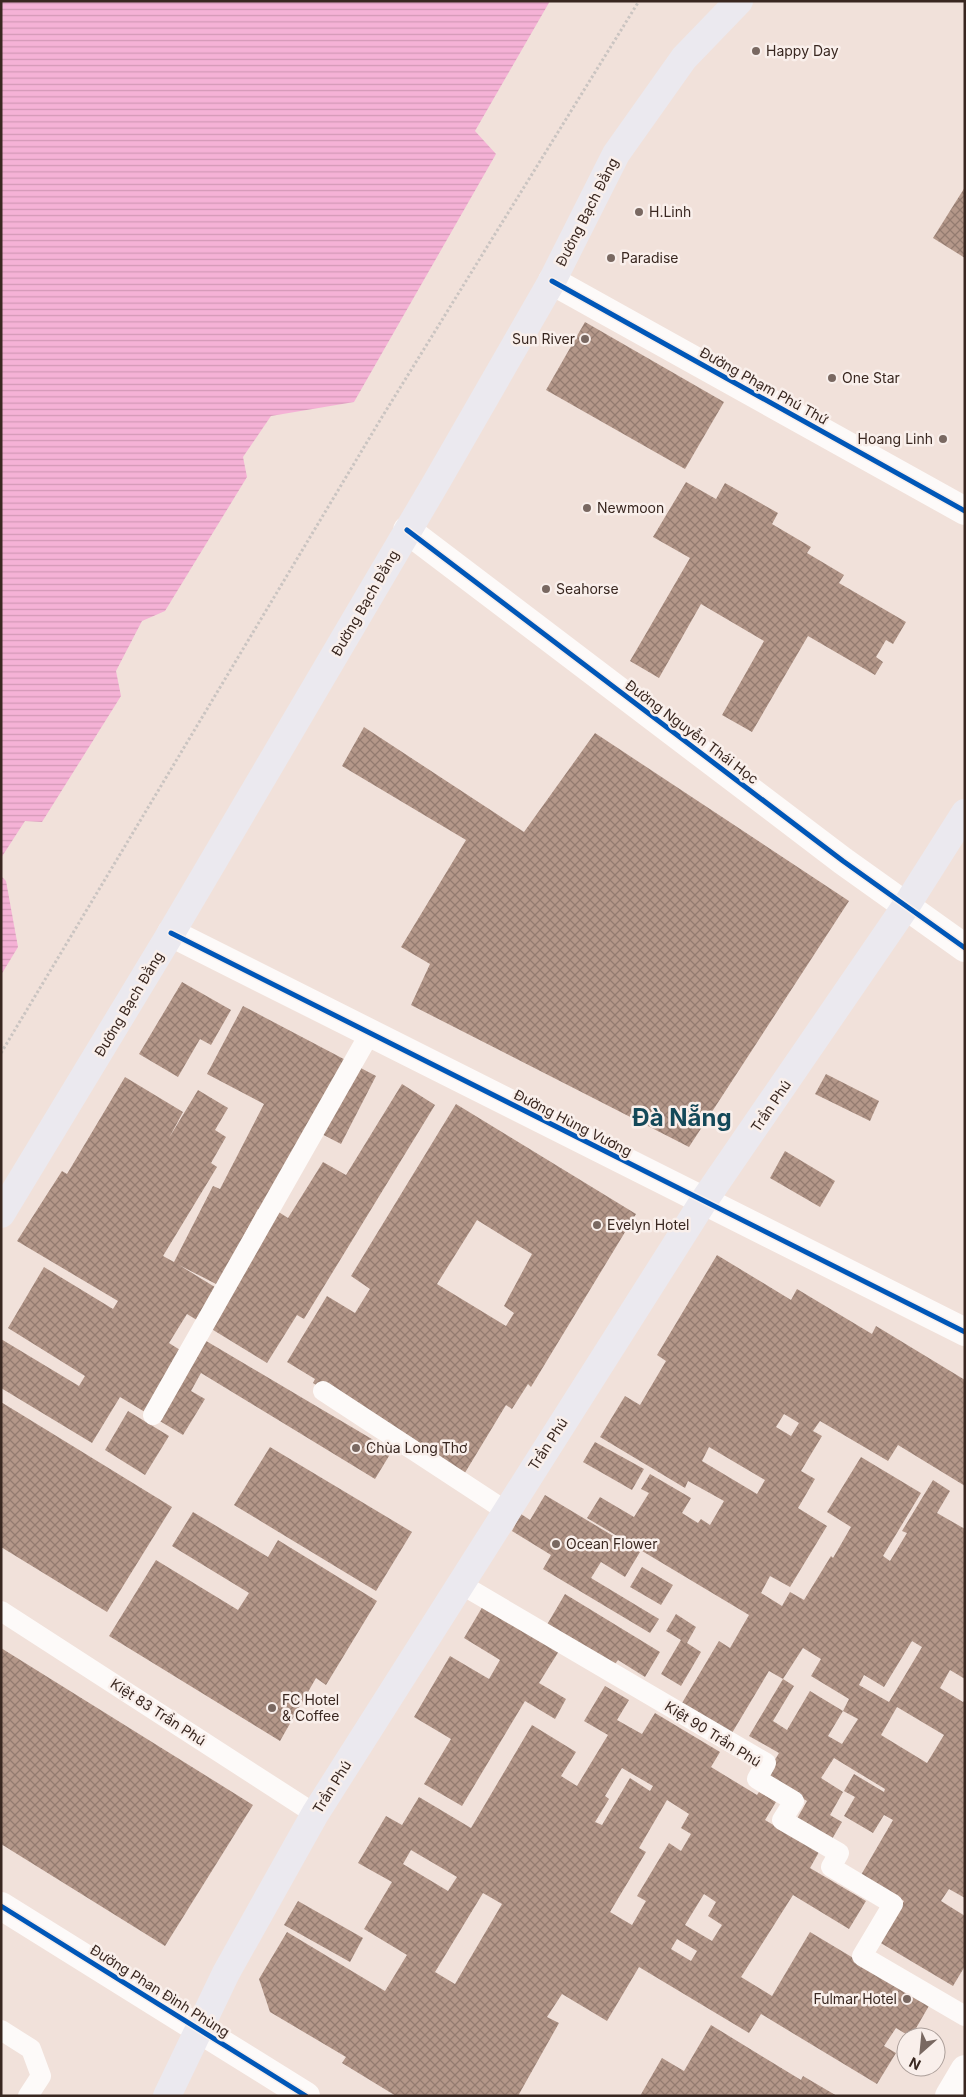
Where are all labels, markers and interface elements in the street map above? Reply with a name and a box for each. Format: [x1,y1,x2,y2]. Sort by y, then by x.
place label: Happy Day [766,42,839,59]
marker: Happy Day [750,45,762,57]
street label: Đường Bạch Đằng [552,155,621,269]
place label: H.Linh [649,203,691,220]
marker: H.Linh [633,206,645,218]
place label: Paradise [621,249,678,266]
marker: Paradise [605,252,617,264]
place label: Sun River [512,330,575,347]
marker: Sun River [579,333,591,345]
street label: Đường Phạm Phú Thứ [697,343,832,428]
place label: One Star [842,369,900,386]
marker: One Star [826,372,838,384]
place label: Hoang Linh [858,430,933,447]
marker: Hoang Linh [937,433,949,445]
place label: Newmoon [597,499,664,516]
marker: Newmoon [581,502,593,514]
street label: Đường Bạch Đằng [327,547,402,659]
place label: Seahorse [556,580,619,597]
marker: Seahorse [540,583,552,595]
street label: Đường Nguyễn Thái Học [622,676,762,787]
street label: Đường Bạch Đằng [91,948,167,1059]
street label: Trần Phú [747,1076,794,1135]
street label: Đường Hùng Vương [511,1085,635,1160]
district label: Đà Nẵng [632,1103,732,1132]
place label: Evelyn Hotel [607,1216,690,1233]
marker: Evelyn Hotel [591,1219,603,1231]
street label: Trần Phú [524,1414,571,1473]
place label: Chùa Long Thơ [366,1439,467,1456]
marker: Chùa Long Thơ [350,1442,362,1454]
place label: Ocean Flower [566,1535,658,1552]
marker: Ocean Flower [550,1538,562,1550]
street label: Kiệt 83 Trần Phú [108,1674,209,1749]
place label: FC Hotel & Coffee [282,1691,339,1724]
street label: Kiệt 90 Trần Phú [662,1697,765,1770]
marker: FC Hotel & Coffee [266,1702,278,1714]
street label: Trần Phú [309,1757,354,1816]
street label: Đường Phan Đình Phùng [87,1941,233,2040]
place label: Fulmar Hotel [813,1990,897,2007]
marker: Fulmar Hotel [901,1993,913,2005]
north arrow [896,2027,946,2077]
text: N [906,2054,923,2074]

